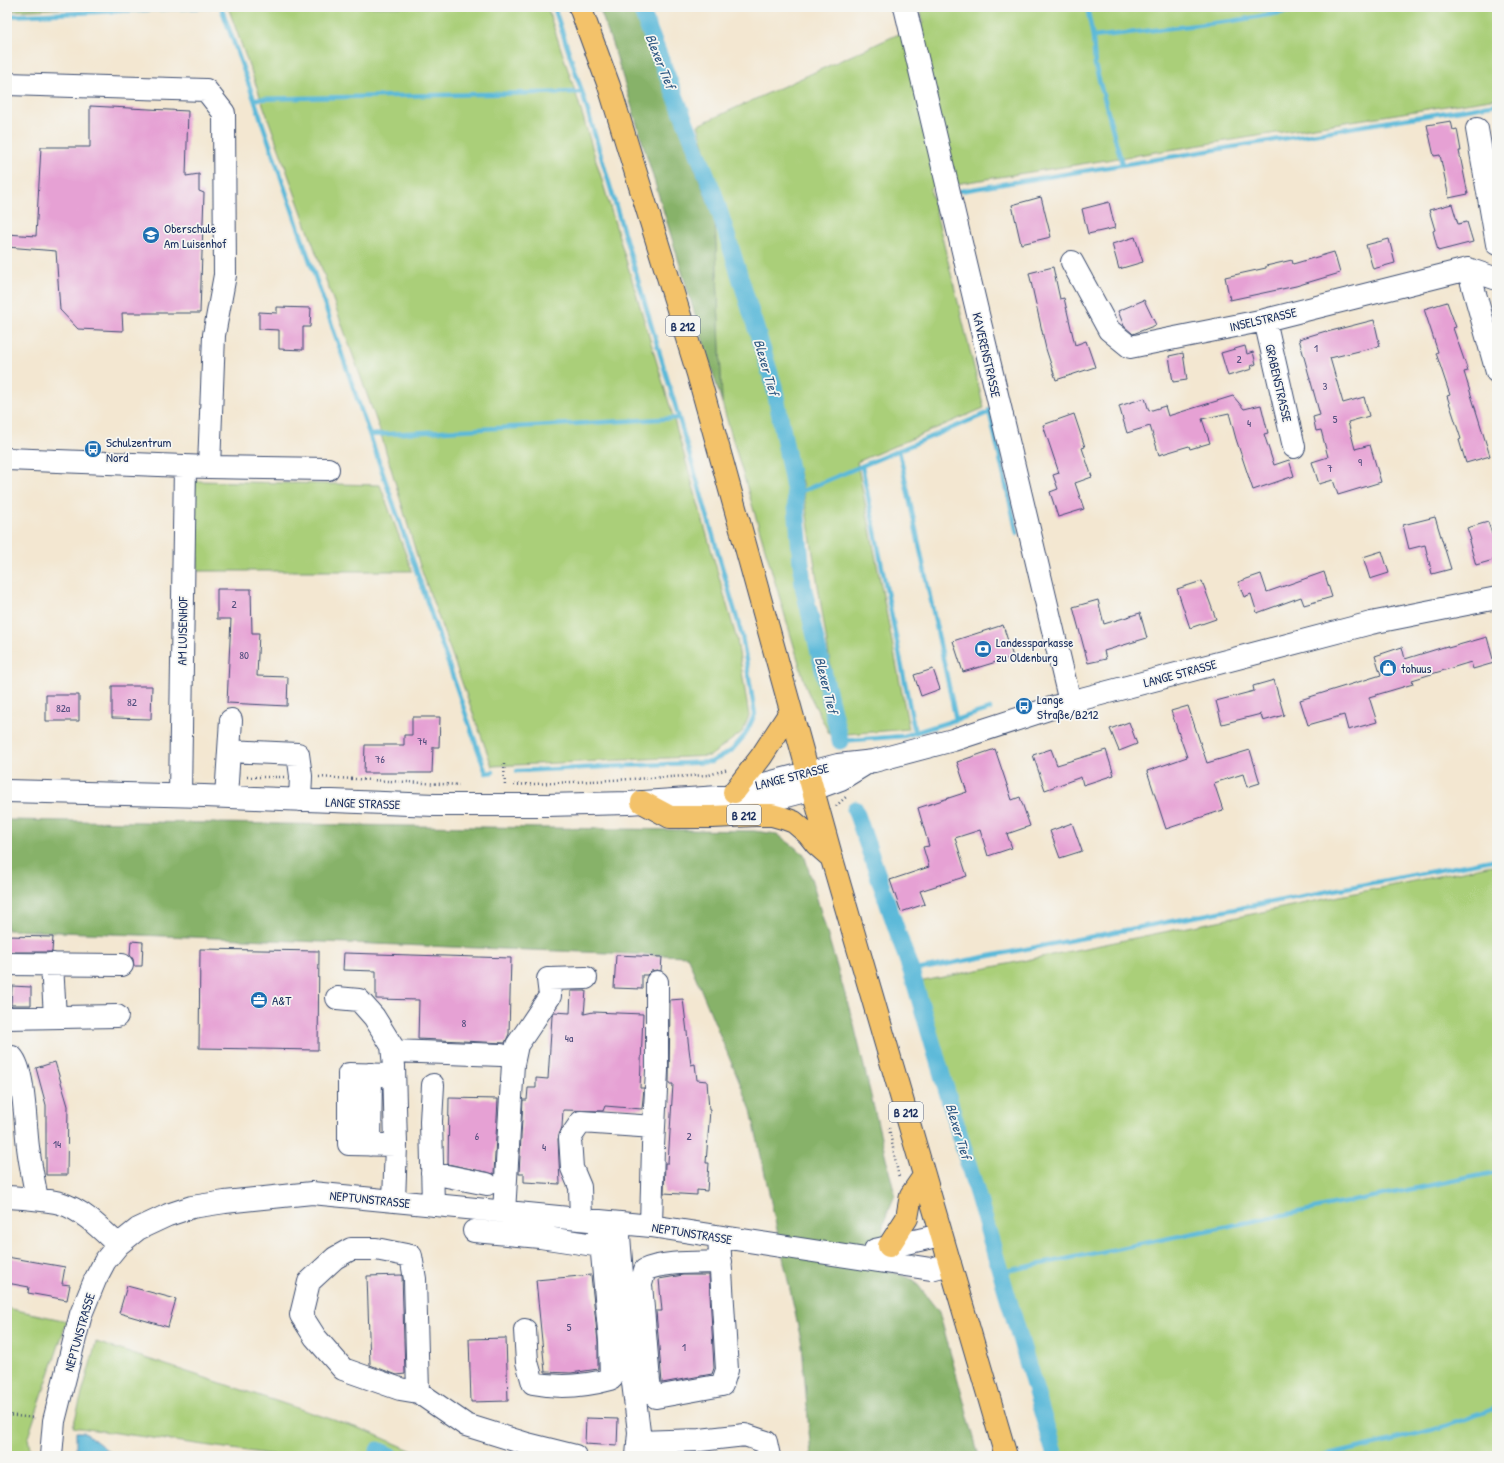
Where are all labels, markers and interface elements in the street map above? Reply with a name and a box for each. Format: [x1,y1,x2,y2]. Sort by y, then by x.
water label: Blexer Tief [641,31,682,94]
place label: Oberschule Am Luisenhof [164,219,227,252]
school or university icon: Oberschule Am Luisenhof [141,225,161,245]
street label: INSELSTRASSE [1228,302,1299,335]
street label: KAVERENSTRASSE [968,311,1006,400]
road number: B 212 [666,316,700,336]
water label: Blexer Tief [750,337,785,400]
house number: 1 [1314,341,1318,355]
street label: GRABENSTRASSE [1261,342,1297,424]
house number: 2 [1236,352,1242,366]
house number: 3 [1323,379,1328,393]
house number: 5 [1333,412,1338,426]
house number: 4 [1247,416,1251,430]
place label: Schulzentrum Nord [106,433,171,466]
bus stop icon: Schulzentrum Nord [83,439,103,459]
house number: 9 [1358,455,1362,469]
house number: 7 [1327,461,1333,475]
street label: AM LUISENHOF [172,595,192,666]
house number: 2 [231,597,237,611]
place label: Landessparkasse zu Oldenburg [996,633,1073,666]
bank icon: Landessparkasse zu Oldenburg [973,639,993,659]
house number: 80 [239,648,249,662]
water label: Blexer Tief [811,655,844,718]
street label: LANGE STRASSE [1141,655,1219,691]
shop icon: tohuus [1378,658,1398,678]
place label: tohuus [1401,659,1432,677]
place label: Lange Straße/B212 [1037,690,1099,723]
house number: 82 [127,695,137,709]
bus stop icon: Lange Straße/B212 [1014,696,1034,716]
house number: 82a [56,701,71,715]
house number: 74 [417,734,427,748]
house number: 76 [375,752,386,766]
street label: LANGE STRASSE [753,758,831,794]
street label: LANGE STRASSE [325,793,401,813]
road number: B 212 [727,805,761,825]
office icon: A&T [249,990,269,1010]
place label: A&T [272,991,292,1009]
house number: 8 [462,1016,467,1030]
house number: 4a [565,1031,574,1045]
water label: Blexer Tief [942,1101,977,1164]
road number: B 212 [889,1102,923,1122]
house number: 6 [475,1129,480,1143]
house number: 2 [686,1129,692,1143]
house number: 14 [53,1137,61,1151]
house number: 4 [542,1140,546,1154]
street label: NEPTUNSTRASSE [329,1186,411,1212]
street label: NEPTUNSTRASSE [651,1218,734,1248]
street label: NEPTUNSTRASSE [59,1290,99,1373]
house number: 5 [567,1320,572,1334]
house number: 1 [682,1340,686,1354]

